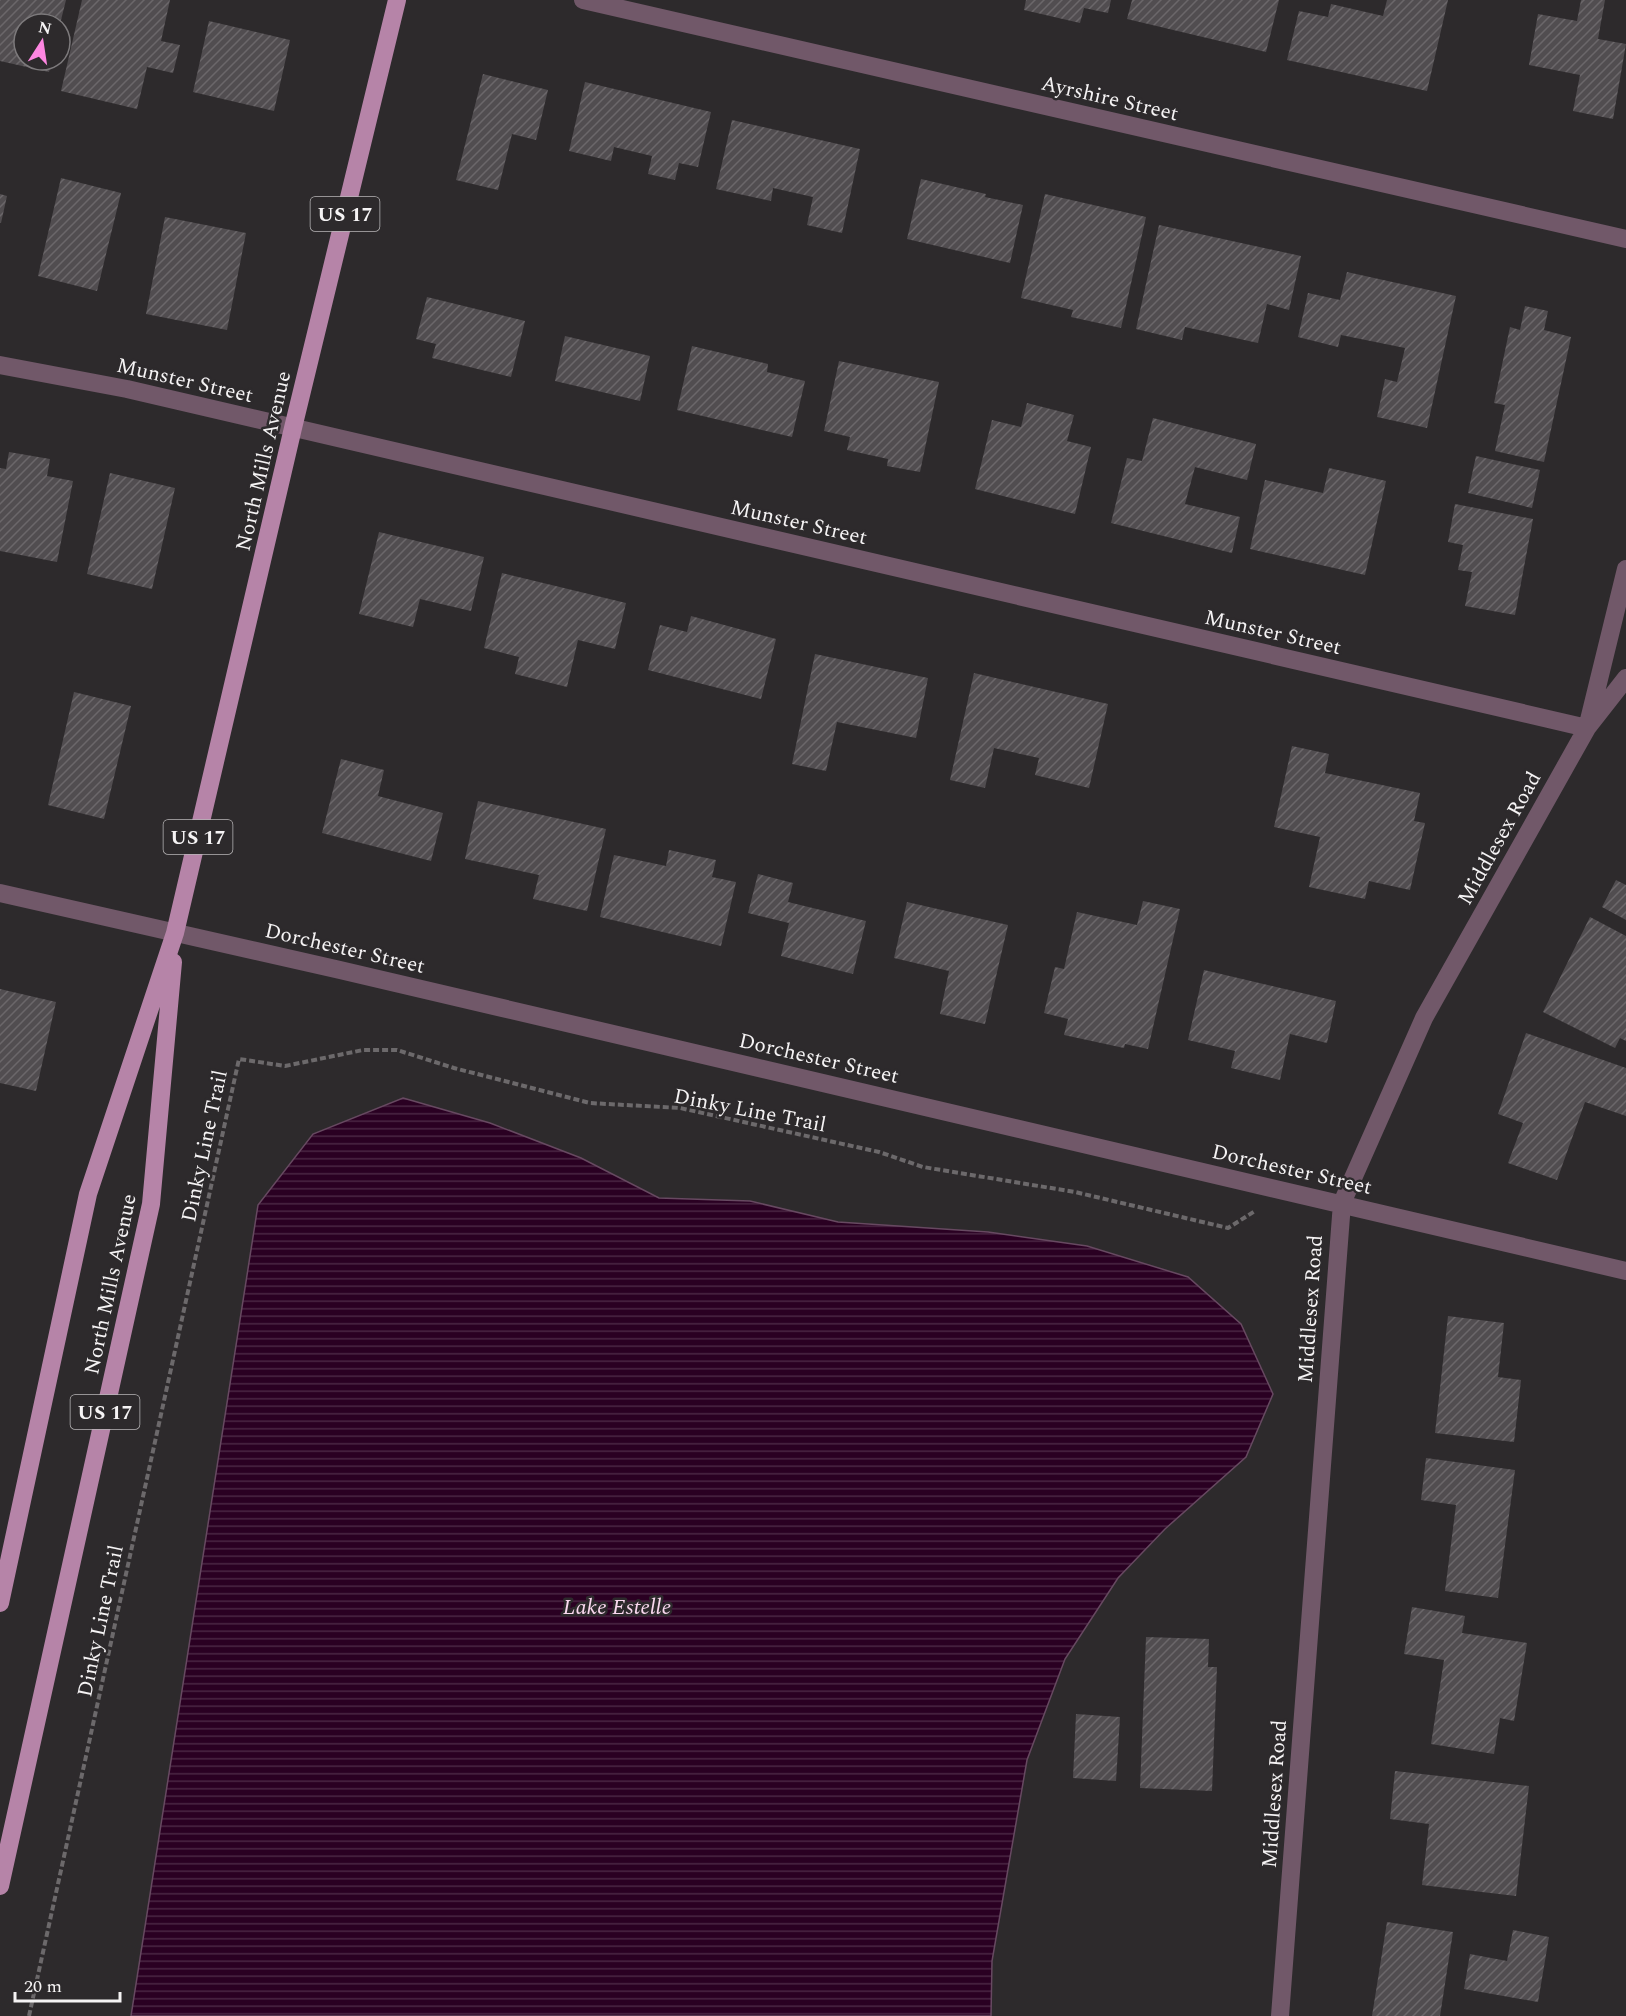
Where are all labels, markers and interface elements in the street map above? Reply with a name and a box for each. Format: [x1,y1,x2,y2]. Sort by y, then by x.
north arrow [12,12,72,72]
text: N [36,15,54,41]
street label: Ayrshire Street [1038,68,1182,130]
road number: US 17 [310,197,380,231]
street label: Munster Street [113,350,256,412]
street label: North Mills Avenue [228,368,300,555]
street label: Munster Street [727,492,870,554]
street label: Munster Street [1201,602,1344,664]
street label: Middlesex Road [1450,766,1550,911]
road number: US 17 [164,820,232,854]
street label: Dorchester Street [261,915,428,983]
street label: Dorchester Street [735,1025,902,1093]
street label: Dinky Line Trail [173,1067,237,1225]
street label: Dinky Line Trail [671,1081,829,1141]
street label: Dorchester Street [1208,1136,1375,1204]
street label: North Mills Avenue [76,1191,146,1378]
street label: Middlesex Road [1290,1234,1332,1384]
road number: US 17 [70,1395,140,1429]
street label: Dinky Line Trail [69,1542,133,1700]
water label: Lake Estelle [563,1591,671,1624]
street label: Middlesex Road [1254,1719,1296,1869]
scale bar [15,1965,120,2003]
text: 20 m [24,1973,62,2000]

